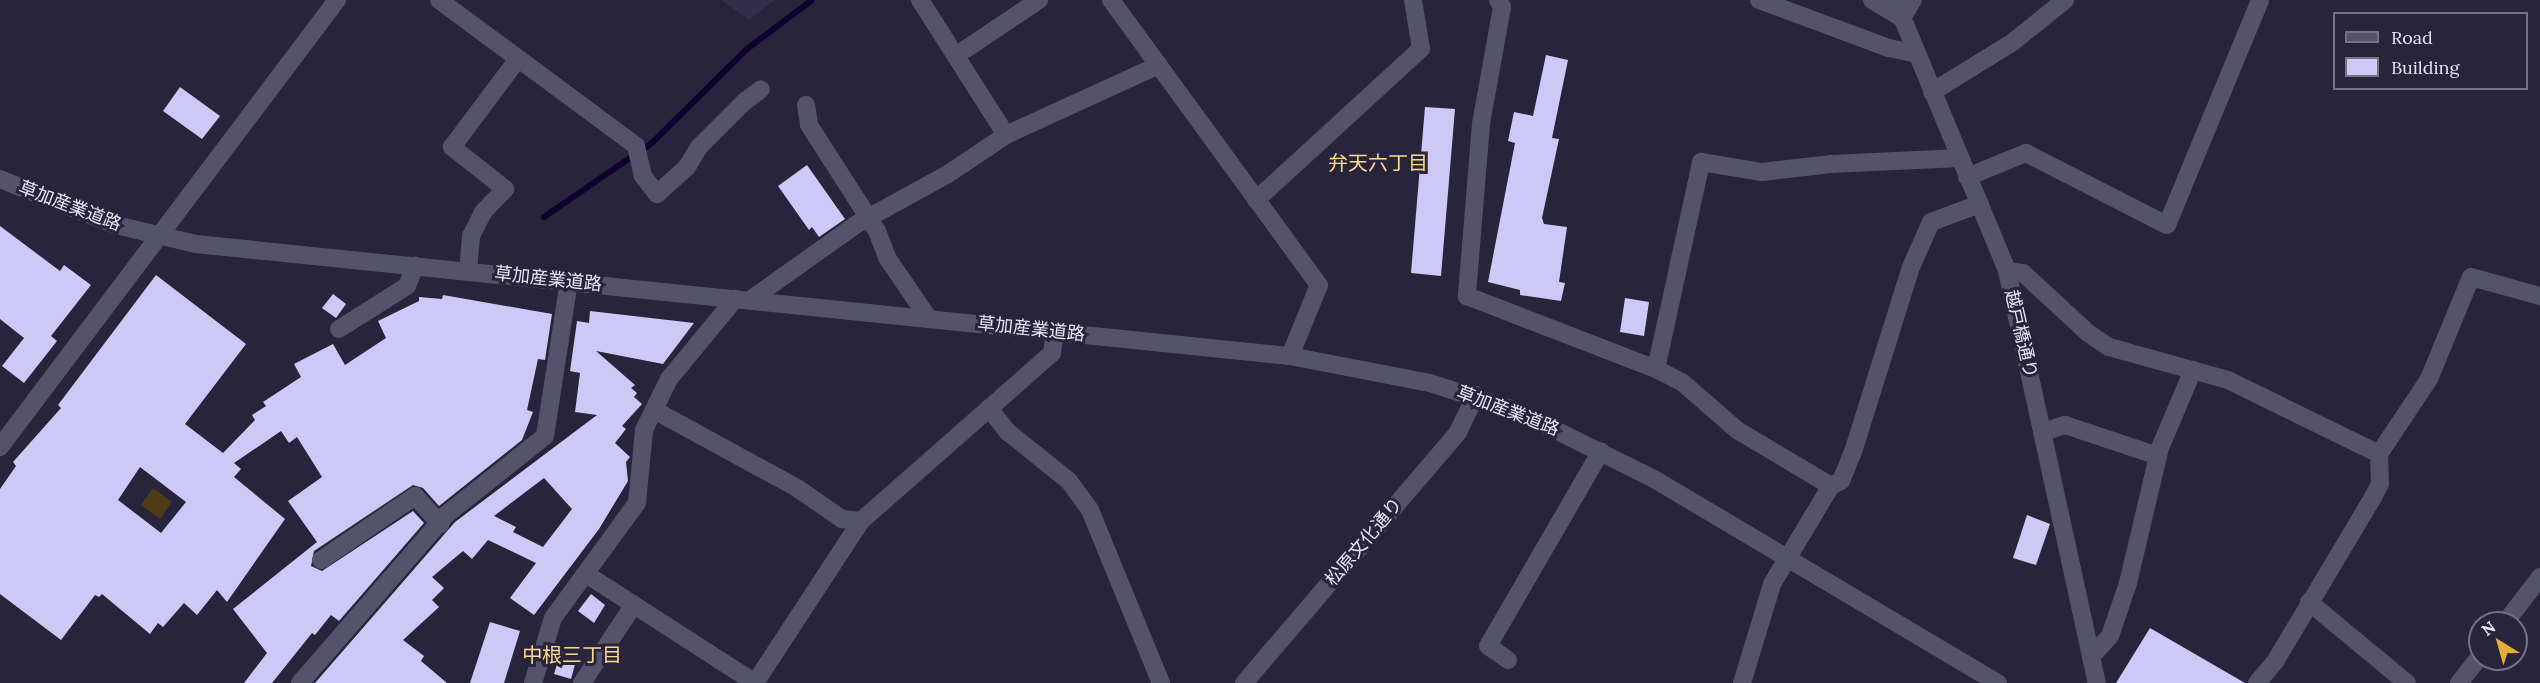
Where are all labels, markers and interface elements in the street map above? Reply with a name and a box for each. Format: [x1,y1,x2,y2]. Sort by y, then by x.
legend [2333,12,2528,90]
text: Road [2391,26,2433,49]
text: Building [2391,56,2459,79]
district label: 弁天六丁目 [1328,150,1428,174]
street label: 草加産業道路 [16,177,124,235]
street label: 草加産業道路 [493,263,603,295]
street label: 越戸橋通り [2000,288,2042,380]
street label: 草加産業道路 [976,313,1086,345]
street label: 草加産業道路 [1454,382,1562,440]
street label: 松原文化通り [1321,494,1407,590]
north arrow [2468,611,2528,671]
text: N [2477,617,2499,640]
district label: 中根三丁目 [522,642,622,666]

